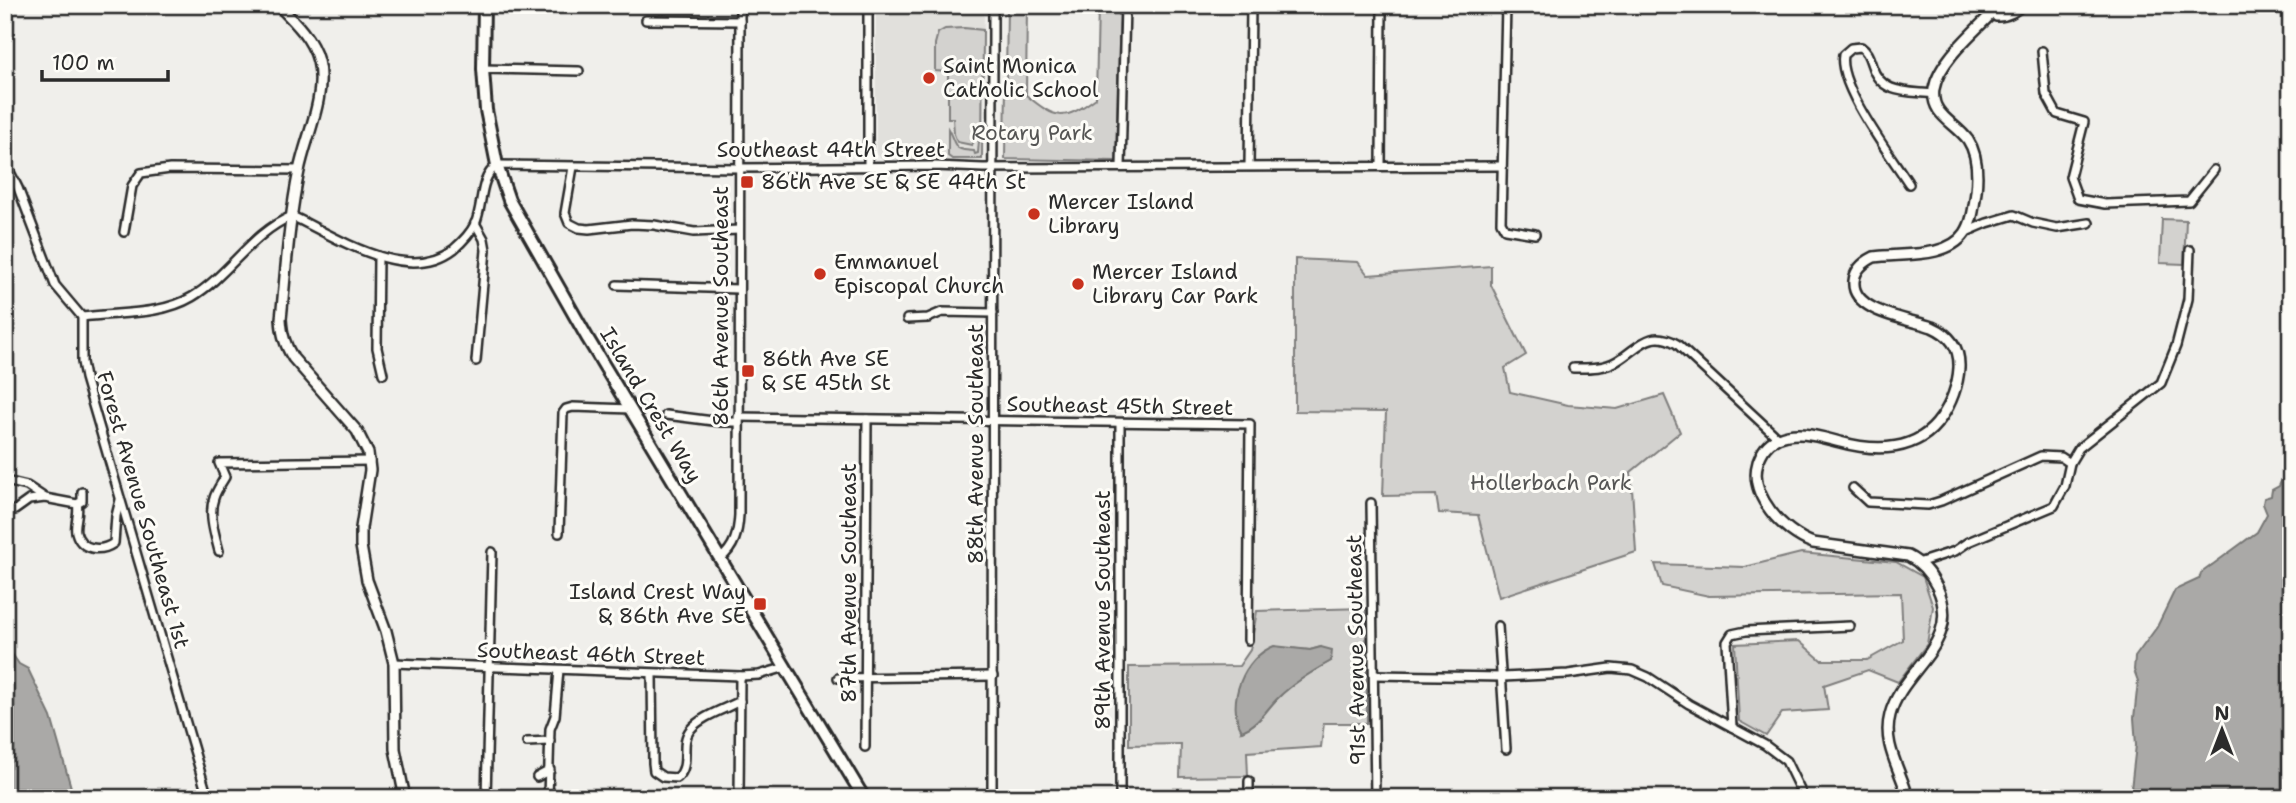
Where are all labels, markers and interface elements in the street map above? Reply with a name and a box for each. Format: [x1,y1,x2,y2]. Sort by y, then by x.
scale bar [42,38,168,82]
text: 100 m [52,49,115,77]
place label: Saint Monica Catholic School [943,52,1099,104]
marker: Saint Monica Catholic School [921,70,937,86]
park label: Rotary Park [971,119,1093,147]
street label: Southeast 44th Street [717,136,945,164]
place label: 86th Ave SE & SE 44th St [761,168,1026,196]
marker: 86th Ave SE & SE 44th St [739,174,755,190]
street label: 86th Avenue Southeast [707,186,735,426]
place label: Mercer Island Library [1048,188,1194,240]
marker: Mercer Island Library [1026,206,1042,222]
place label: Emmanuel Episcopal Church [834,248,1004,300]
place label: Mercer Island Library Car Park [1092,258,1258,310]
marker: Emmanuel Episcopal Church [812,266,828,282]
marker: Mercer Island Library Car Park [1070,276,1086,292]
street label: Island Crest Way [593,322,709,488]
street label: 88th Avenue Southeast [962,324,990,564]
place label: 86th Ave SE & SE 45th St [762,345,891,397]
marker: 86th Ave SE & SE 45th St [740,363,756,379]
street label: Forest Avenue Southeast 1st [90,368,196,652]
street label: Southeast 45th Street [1006,390,1234,422]
street label: 87th Avenue Southeast [835,463,863,703]
park label: Hollerbach Park [1470,469,1632,497]
street label: 89th Avenue Southeast [1089,490,1117,730]
street label: 91st Avenue Southeast [1340,534,1372,766]
place label: Island Crest Way & 86th Ave SE [569,578,746,630]
marker: Island Crest Way & 86th Ave SE [752,596,768,612]
street label: Southeast 46th Street [476,636,706,672]
north arrow [2188,694,2258,764]
text: N [2214,701,2230,726]

